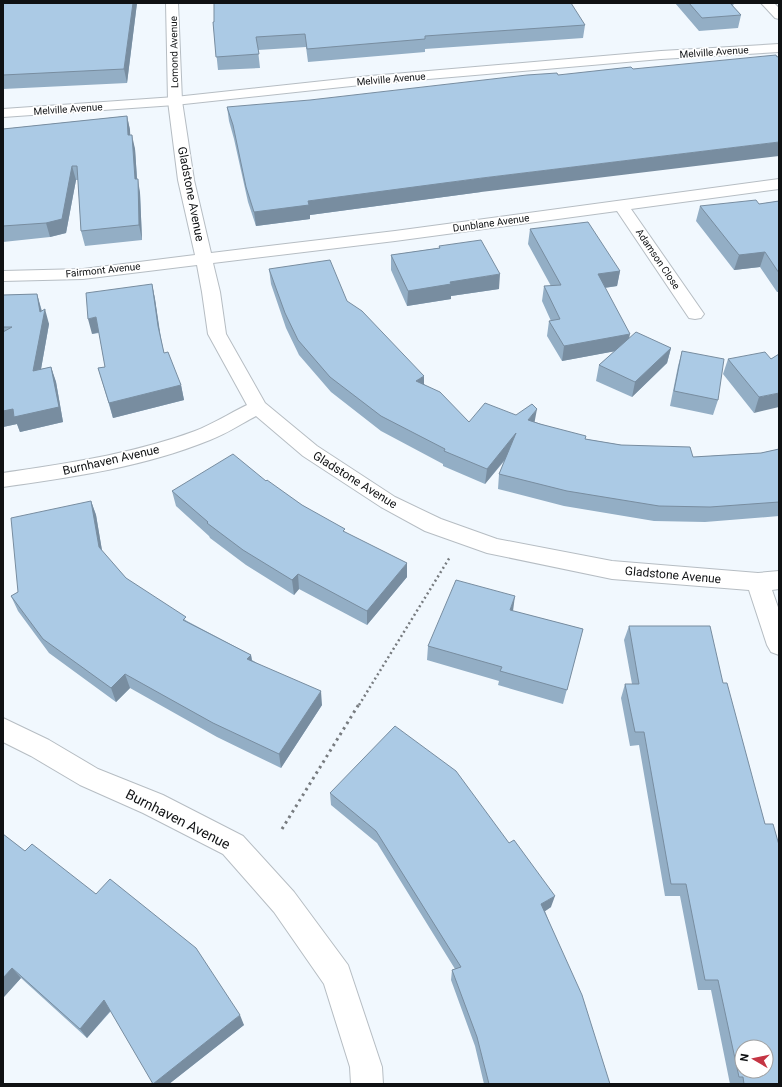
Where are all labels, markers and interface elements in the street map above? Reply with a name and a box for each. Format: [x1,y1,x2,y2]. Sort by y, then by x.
street label: Lomond Avenue [168,16,180,88]
street label: Melville Avenue [679,44,749,60]
street label: Melville Avenue [356,71,426,87]
street label: Melville Avenue [33,101,103,117]
street label: Gladstone Avenue [175,145,207,243]
street label: Dunblane Avenue [452,212,530,234]
street label: Adamson Close [634,227,682,291]
street label: Fairmont Avenue [65,261,141,279]
street label: Burnhaven Avenue [61,442,161,478]
street label: Gladstone Avenue [310,449,400,511]
street label: Gladstone Avenue [624,564,722,586]
street label: Burnhaven Avenue [123,786,233,852]
north arrow [734,1039,774,1079]
text: N [738,1052,752,1062]

